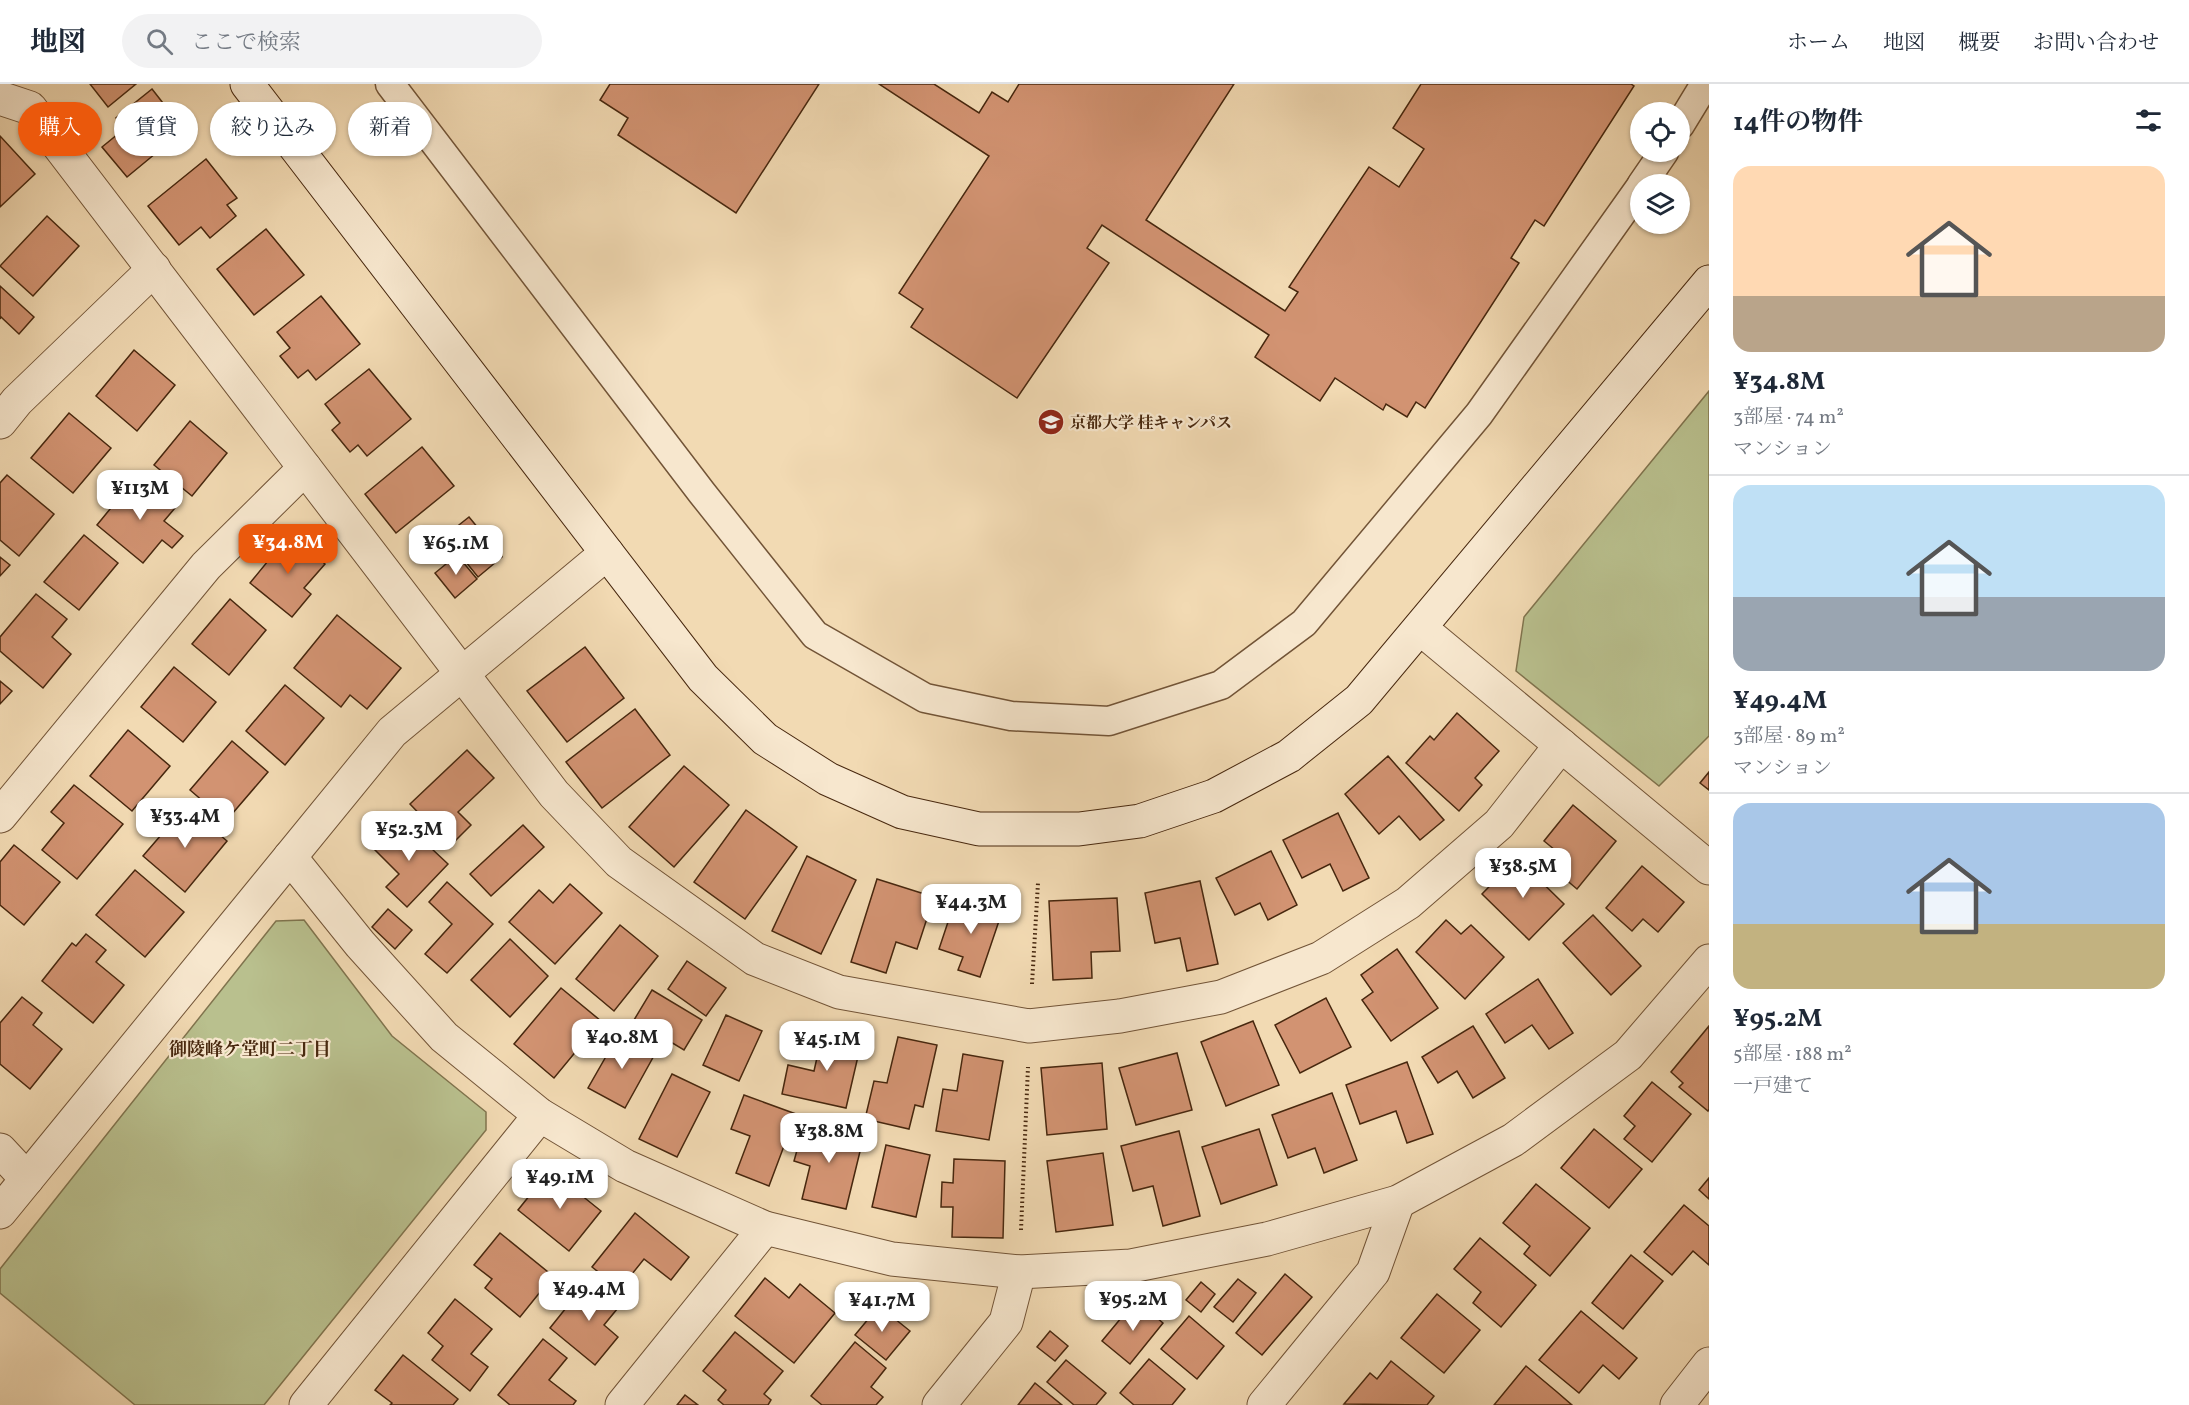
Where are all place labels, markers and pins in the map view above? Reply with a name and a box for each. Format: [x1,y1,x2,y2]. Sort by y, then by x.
school or university icon: 京都大学 桂キャンパス [1036,407,1066,437]
place label: 京都大学 桂キャンパス [1070,413,1232,435]
pin: ¥113M [98,470,182,521]
pin: ¥34.8M [239,524,337,575]
pin: ¥65.1M [407,525,505,576]
pin: ¥33.4M [136,798,234,849]
pin: ¥52.3M [360,811,458,862]
pin: ¥38.5M [1474,848,1572,899]
pin: ¥44.3M [922,884,1020,935]
pin: ¥40.8M [573,1019,671,1070]
pin: ¥45.1M [778,1021,876,1072]
pin: ¥38.8M [780,1113,878,1164]
pin: ¥49.1M [511,1159,609,1210]
pin: ¥49.4M [540,1271,638,1322]
pin: ¥95.2M [1084,1281,1182,1332]
pin: ¥41.7M [833,1282,931,1333]

